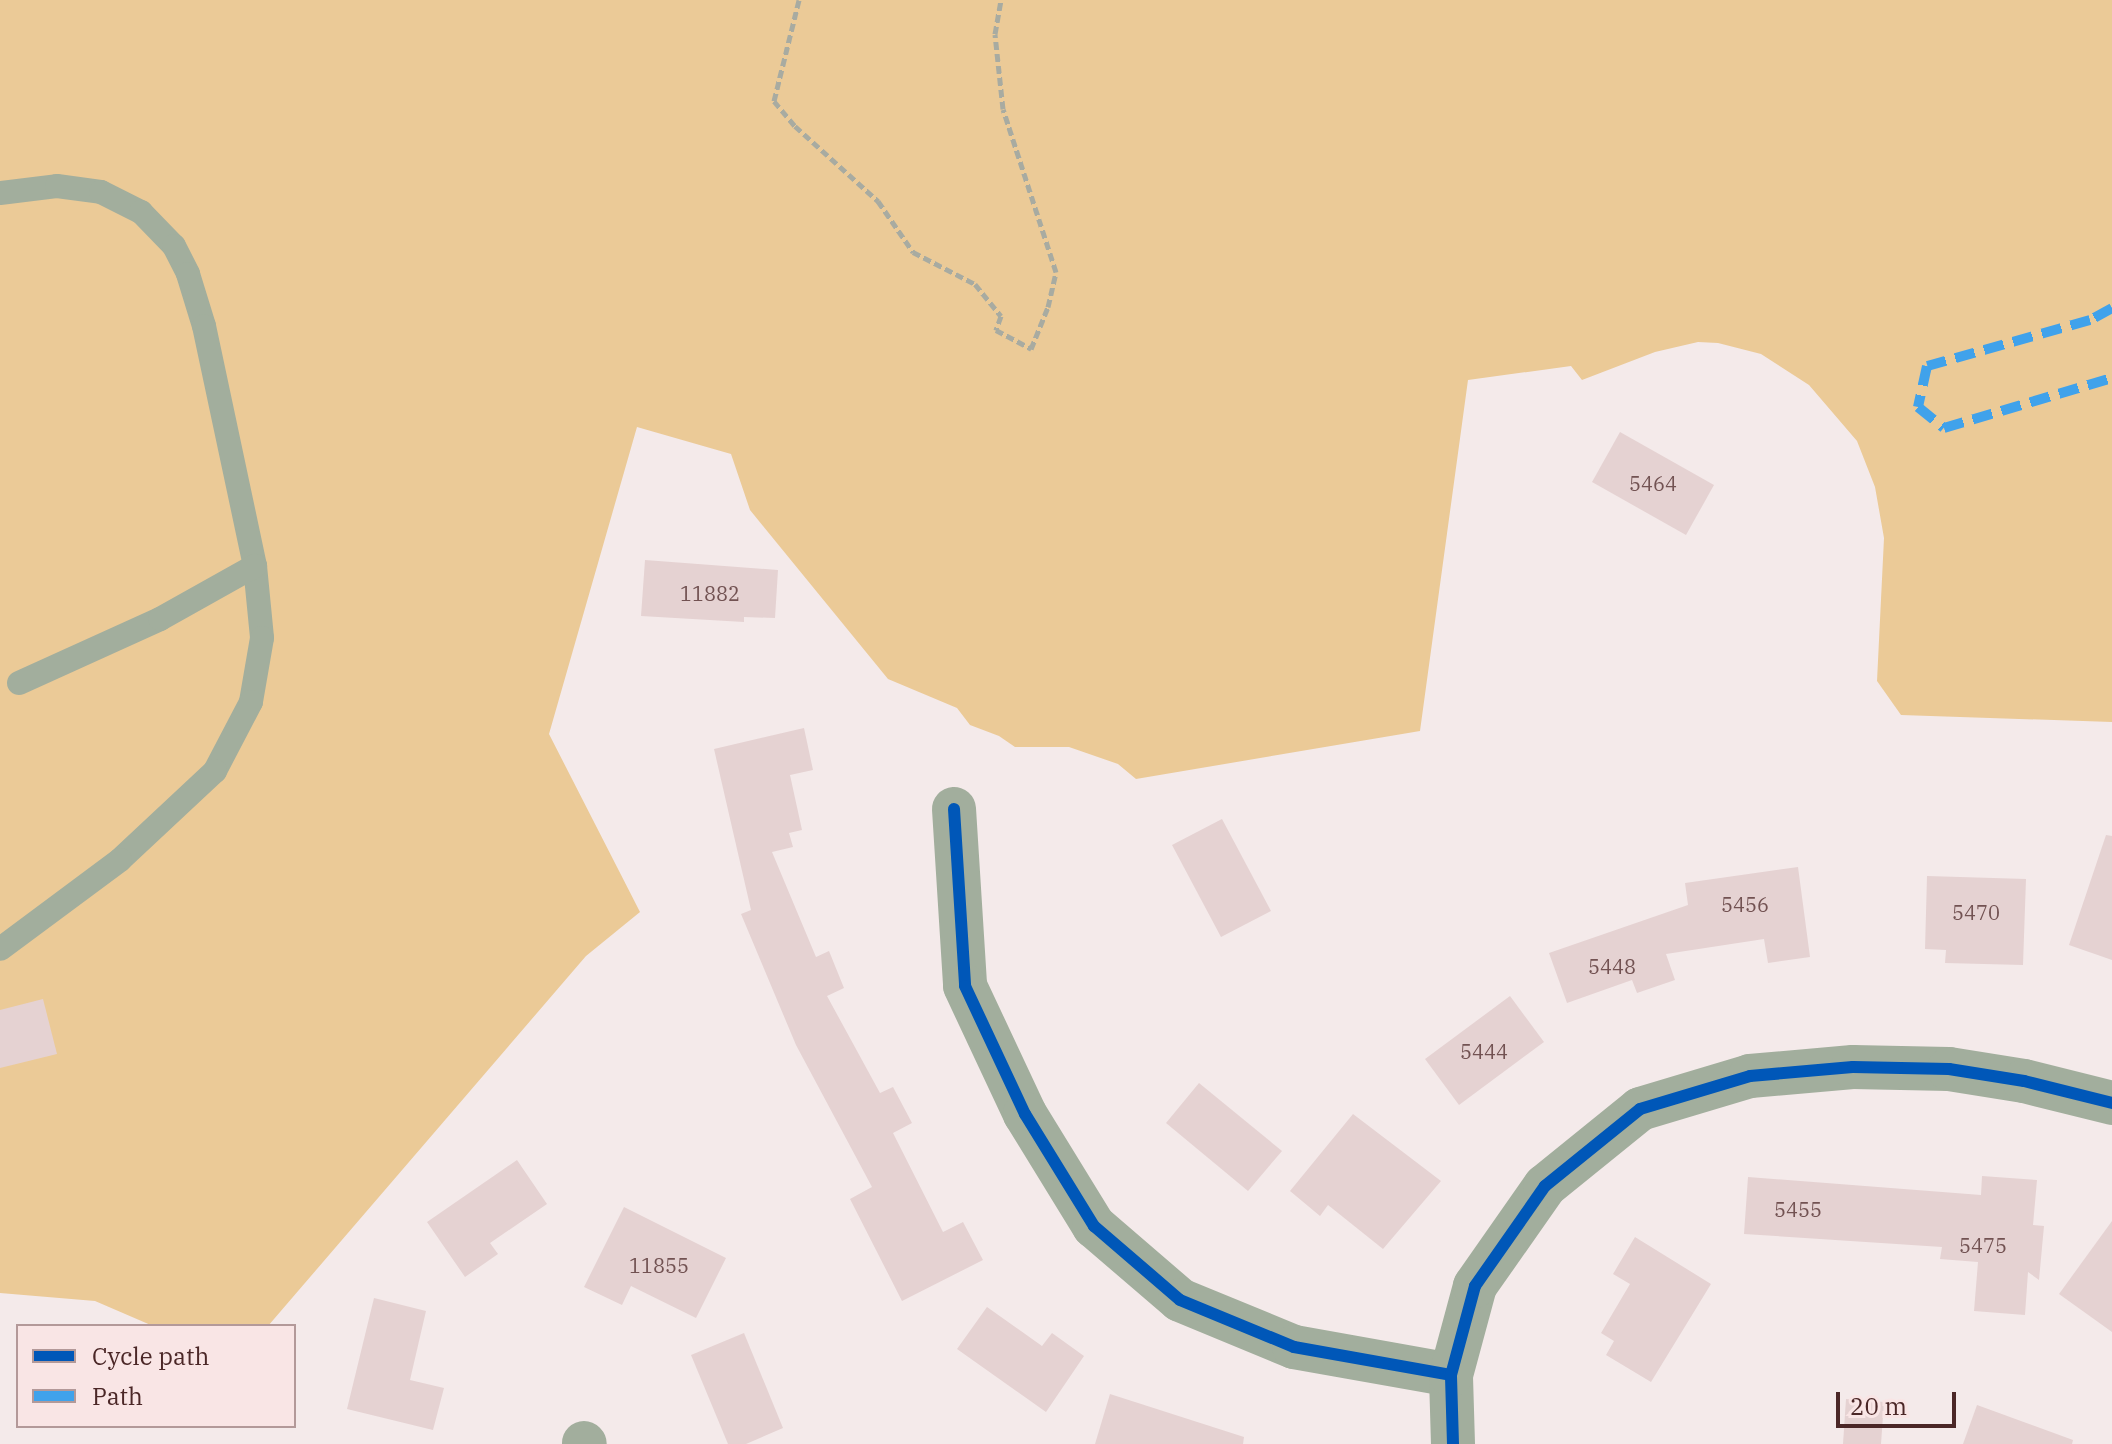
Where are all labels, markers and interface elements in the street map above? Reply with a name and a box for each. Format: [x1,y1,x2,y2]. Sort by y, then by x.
house number: 5464 [1629,471,1677,495]
house number: 11882 [680,581,740,605]
house number: 5456 [1721,892,1769,916]
house number: 5470 [1952,900,2000,924]
house number: 5448 [1588,954,1636,978]
house number: 5444 [1460,1039,1508,1063]
house number: 5455 [1774,1197,1822,1221]
house number: 5475 [1959,1233,2007,1257]
house number: 11855 [629,1253,689,1277]
legend [16,1324,296,1428]
text: Cycle path [92,1340,209,1372]
scale bar [1840,1376,1960,1426]
text: Path [92,1380,143,1412]
text: 20 m [1850,1390,1907,1422]

